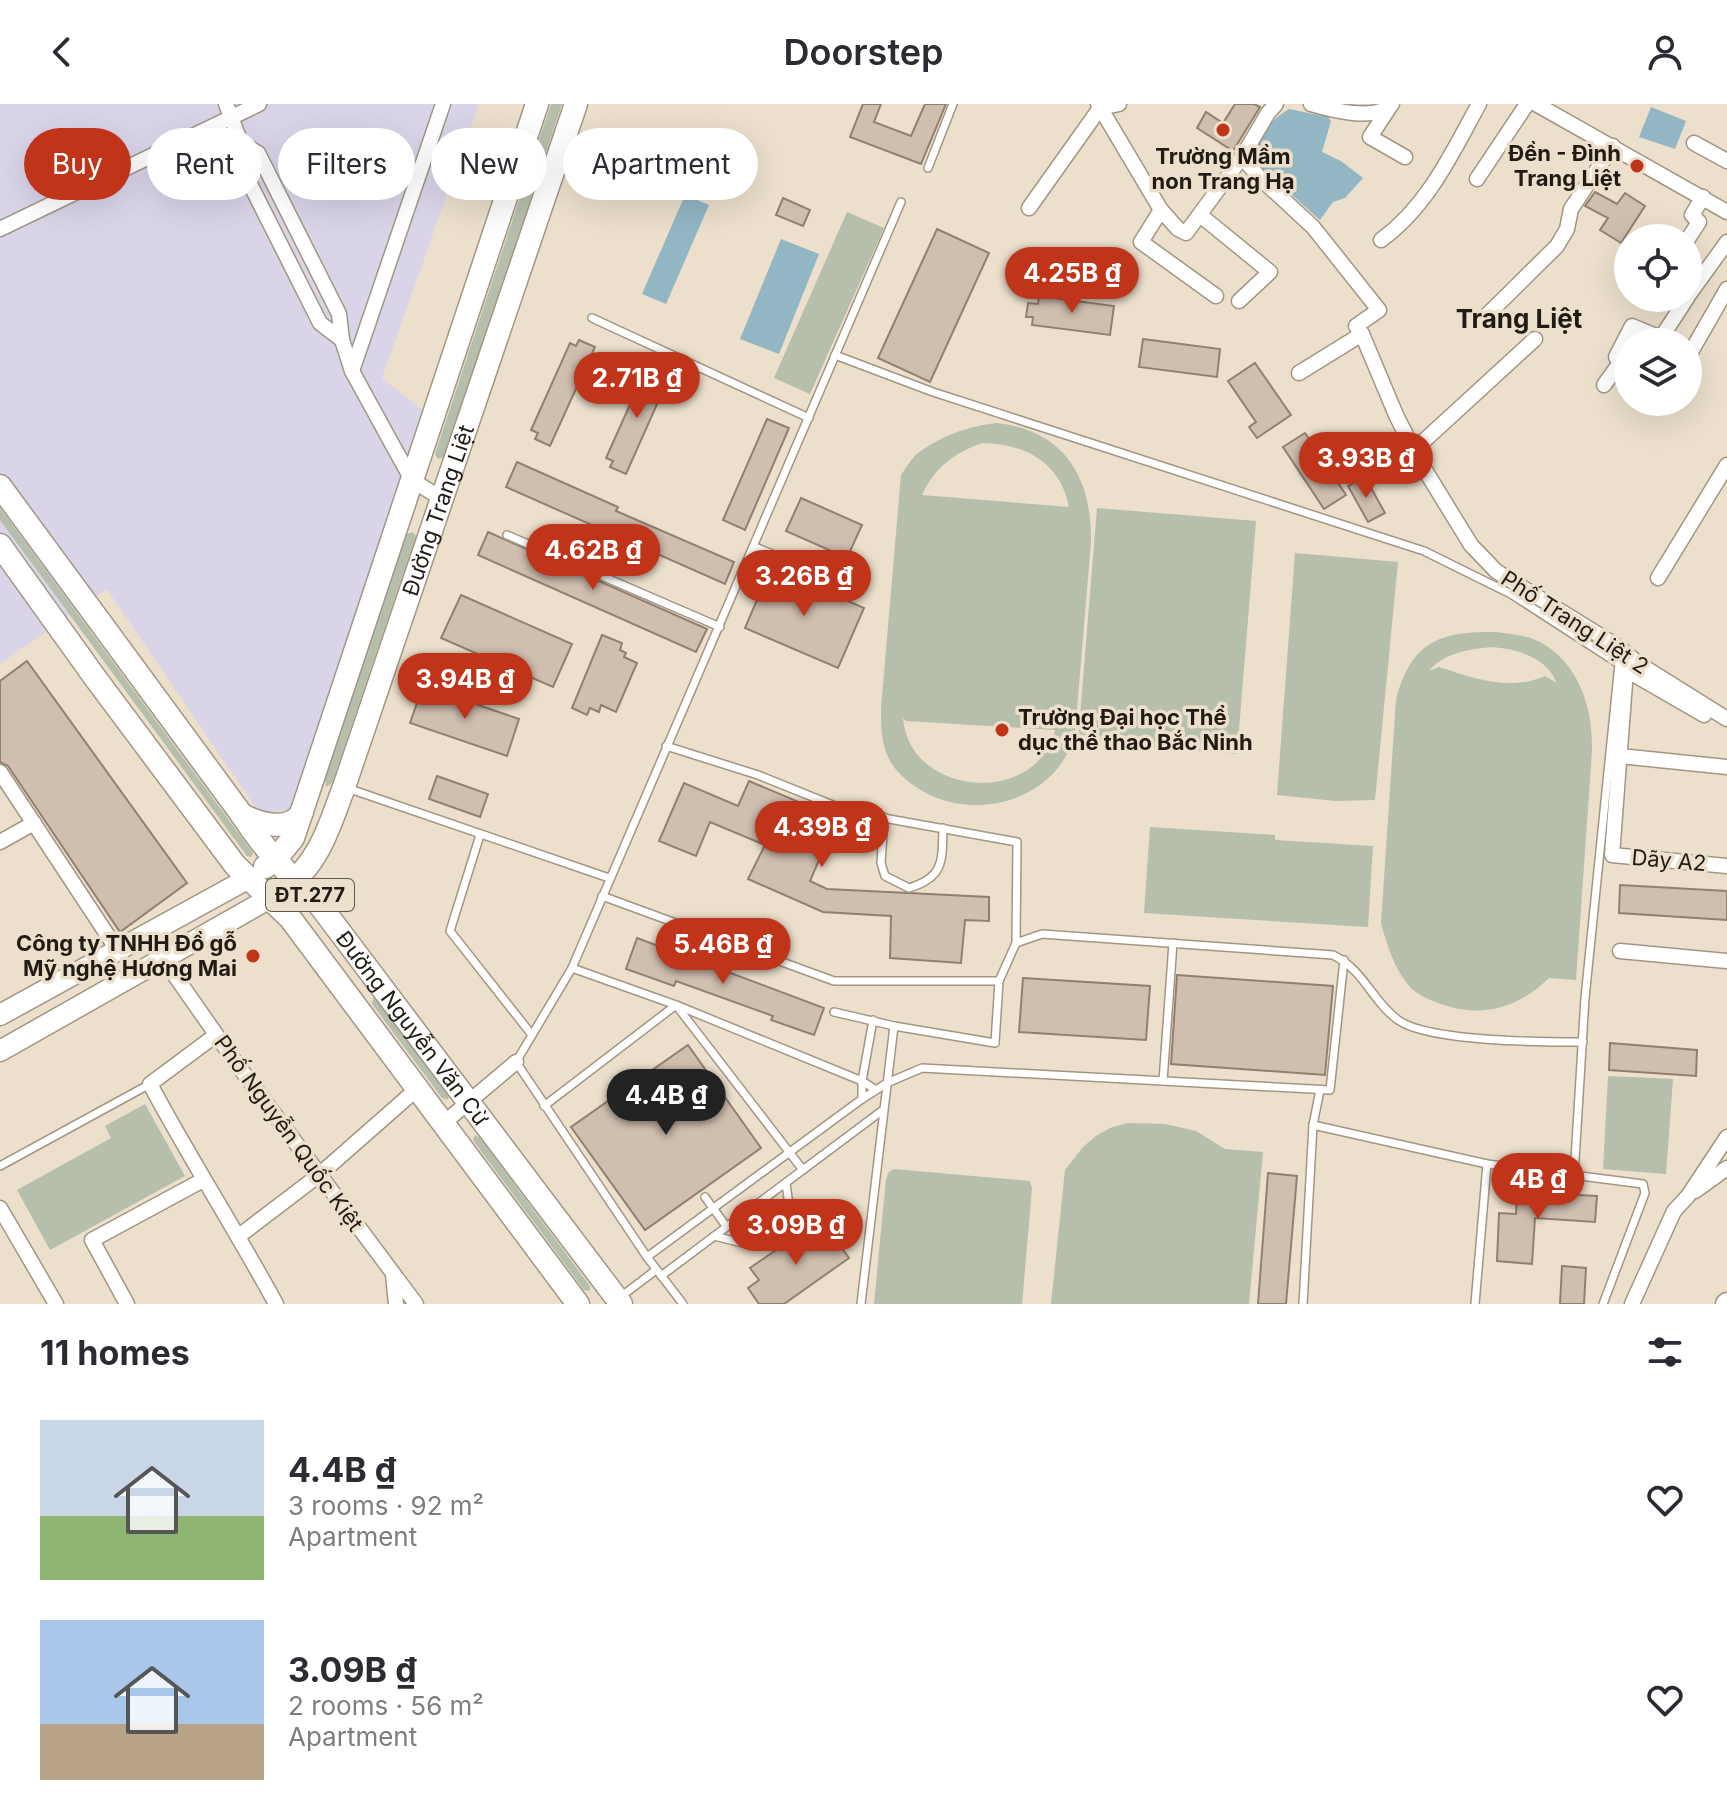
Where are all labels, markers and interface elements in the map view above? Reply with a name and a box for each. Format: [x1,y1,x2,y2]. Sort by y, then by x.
icon: back [40,30,84,74]
text: Doorstep [783,30,944,74]
icon: person [1643,30,1687,74]
marker: Trường Mầm non Trang Hạ [1214,121,1232,139]
chip: Buy [24,128,131,200]
chip: Rent [147,128,262,200]
chip: Filters [278,128,415,200]
chip: New [431,128,547,200]
chip: Apartment [563,128,758,200]
place label: Đền - Đình Trang Liệt [1508,140,1621,191]
place label: Trường Mầm non Trang Hạ [1152,143,1294,194]
marker: Đền - Đình Trang Liệt [1628,157,1646,175]
map controls [1614,224,1702,416]
button: locate [1614,224,1702,312]
pin: 4.25B ₫ [998,247,1146,315]
text: 4.25B ₫ [1023,257,1121,288]
district label: Trang Liệt [1456,303,1583,334]
button: layers [1614,328,1702,416]
pin: 2.71B ₫ [563,352,711,420]
text: 2.71B ₫ [592,362,682,393]
street label: Đường Trang Liệt [397,421,479,599]
pin: 3.93B ₫ [1292,432,1440,500]
text: 3.93B ₫ [1317,442,1415,473]
pin: 4.62B ₫ [519,524,667,592]
text: 4.62B ₫ [544,534,642,565]
pin: 3.26B ₫ [730,550,878,618]
text: 3.26B ₫ [755,560,853,591]
street label: Phố Trang Liệt 2 [1497,565,1653,679]
pin: 3.94B ₫ [391,653,539,721]
text: 3.94B ₫ [416,663,514,694]
place label: Trường Đại học Thể dục thể thao Bắc Ninh [1018,704,1253,755]
marker: Trường Đại học Thể dục thể thao Bắc Ninh [993,721,1011,739]
pin: 4.39B ₫ [748,801,896,869]
text: 4.39B ₫ [773,811,871,842]
street label: Dãy A2 [1630,844,1708,876]
road number: ĐT.277 [266,879,354,911]
pin: 5.46B ₫ [649,918,797,986]
street label: Đường Nguyễn Văn Cừ [331,926,495,1131]
text: 5.46B ₫ [674,928,772,959]
place label: Công ty TNHH Đồ gỗ Mỹ nghệ Hương Mai [16,930,237,981]
marker: Công ty TNHH Đồ gỗ Mỹ nghệ Hương Mai [244,947,262,965]
street label: Phố Nguyễn Quốc Kiệt [209,1030,369,1236]
pin: 4.4B ₫ [601,1069,731,1137]
text: 4.4B ₫ [625,1079,707,1110]
pin: 4B ₫ [1491,1153,1585,1221]
text: 4B ₫ [1509,1163,1567,1194]
pin: 3.09B ₫ [722,1199,870,1267]
text: 3.09B ₫ [747,1209,845,1240]
icon: filters [1643,1330,1687,1374]
text: 11 homes [40,1332,190,1373]
text: 4.4B ₫ [288,1449,396,1490]
icon: home [104,1452,200,1548]
icon: heart [1643,1478,1687,1522]
text: 3 rooms · 92 m² [288,1490,484,1521]
text: Apartment [288,1521,417,1552]
text: 3.09B ₫ [288,1649,417,1690]
icon: home [104,1652,200,1748]
icon: heart [1643,1678,1687,1722]
text: 2 rooms · 56 m² [288,1690,484,1721]
text: Apartment [288,1721,417,1752]

